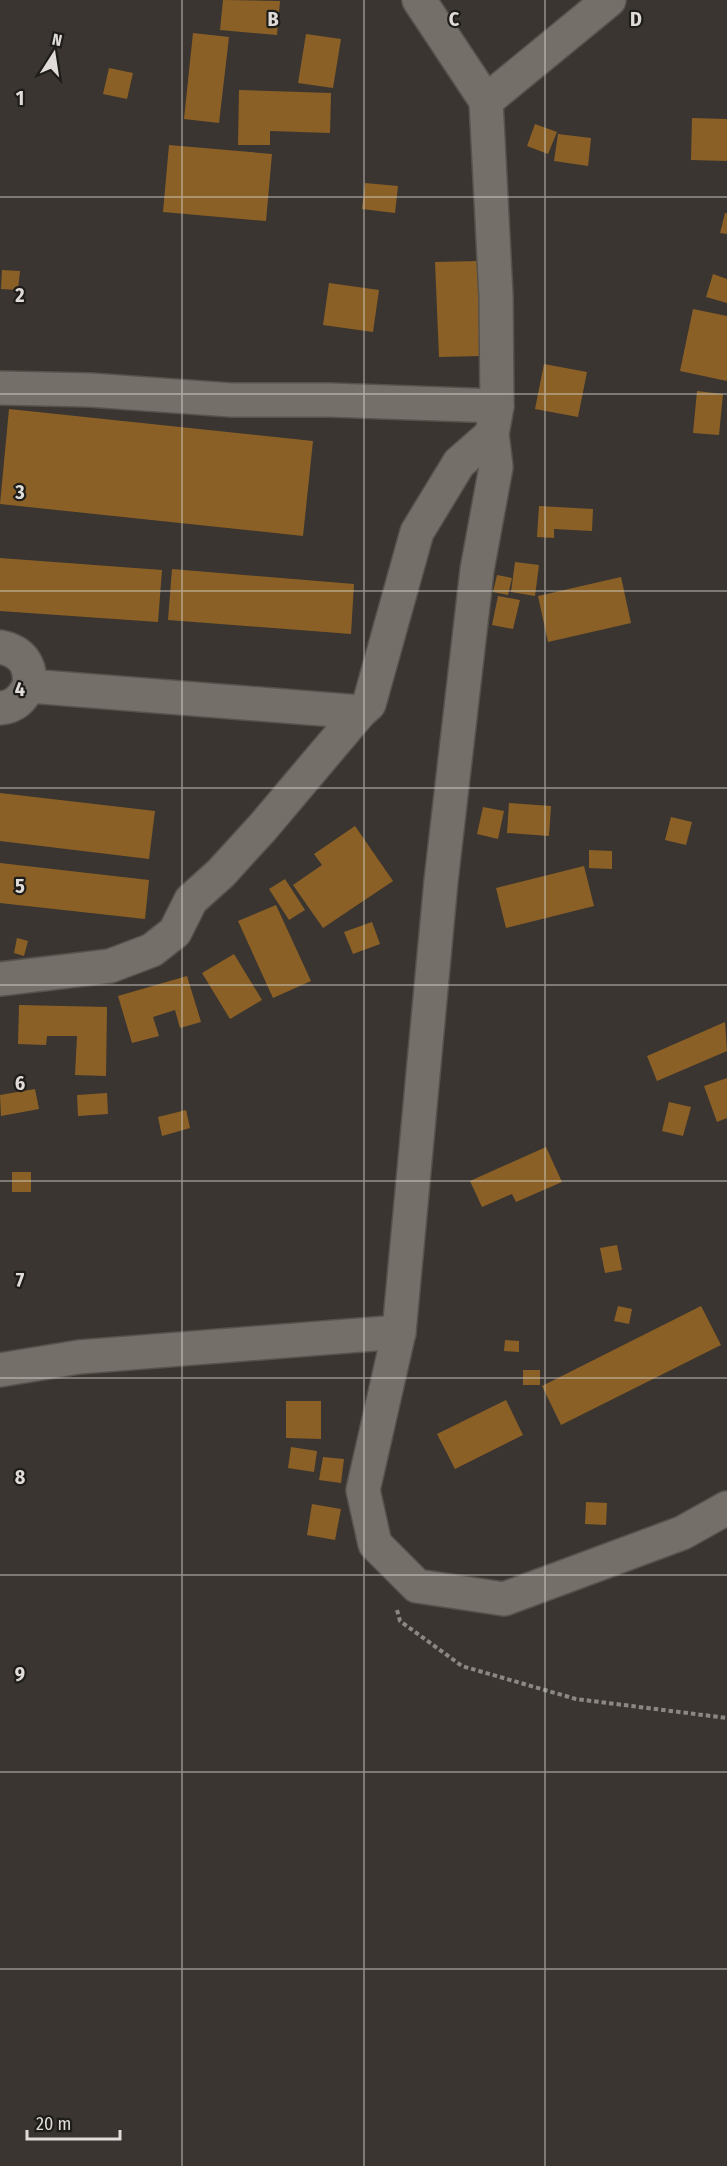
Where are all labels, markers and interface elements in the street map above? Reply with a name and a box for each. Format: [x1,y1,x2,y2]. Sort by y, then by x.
text: B [267,7,279,31]
text: C [449,7,460,31]
text: D [630,7,642,31]
north arrow [24,24,84,84]
text: N [50,30,64,50]
text: 1 [16,86,24,110]
text: 2 [14,283,25,307]
text: 3 [14,480,25,504]
text: 4 [15,677,25,701]
text: 5 [15,874,25,898]
text: 6 [15,1071,25,1095]
text: 7 [16,1268,25,1292]
text: 8 [15,1465,26,1489]
text: 9 [15,1662,25,1686]
scale bar [27,2103,120,2141]
text: 20 m [36,2113,71,2135]

